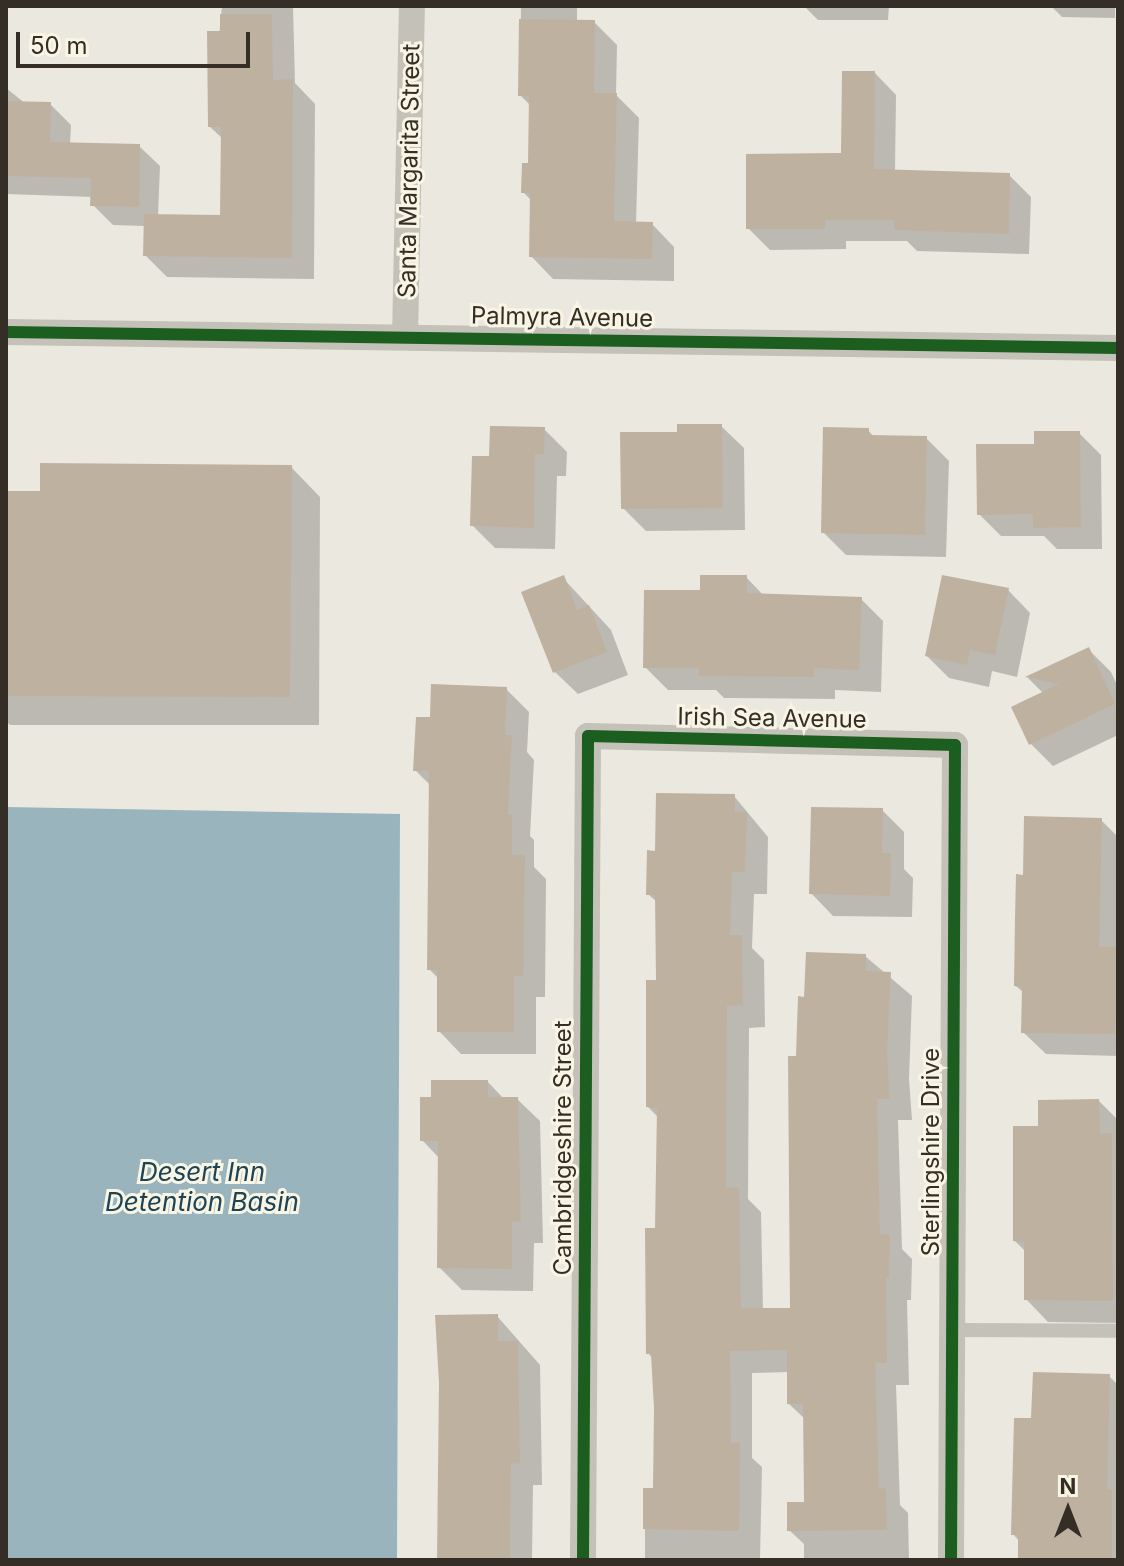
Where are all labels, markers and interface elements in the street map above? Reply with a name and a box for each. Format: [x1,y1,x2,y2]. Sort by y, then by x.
scale bar [20,16,254,66]
text: 50 m [30,31,88,60]
street label: Santa Margarita Street [392,44,426,298]
street label: Palmyra Avenue [471,301,653,333]
street label: Irish Sea Avenue [677,702,867,734]
street label: Cambridgeshire Street [549,1020,577,1276]
street label: Sterlingshire Drive [917,1048,945,1256]
water label: Desert Inn Detention Basin [105,1156,299,1218]
north arrow [1028,1470,1108,1550]
text: N [1060,1473,1076,1499]

